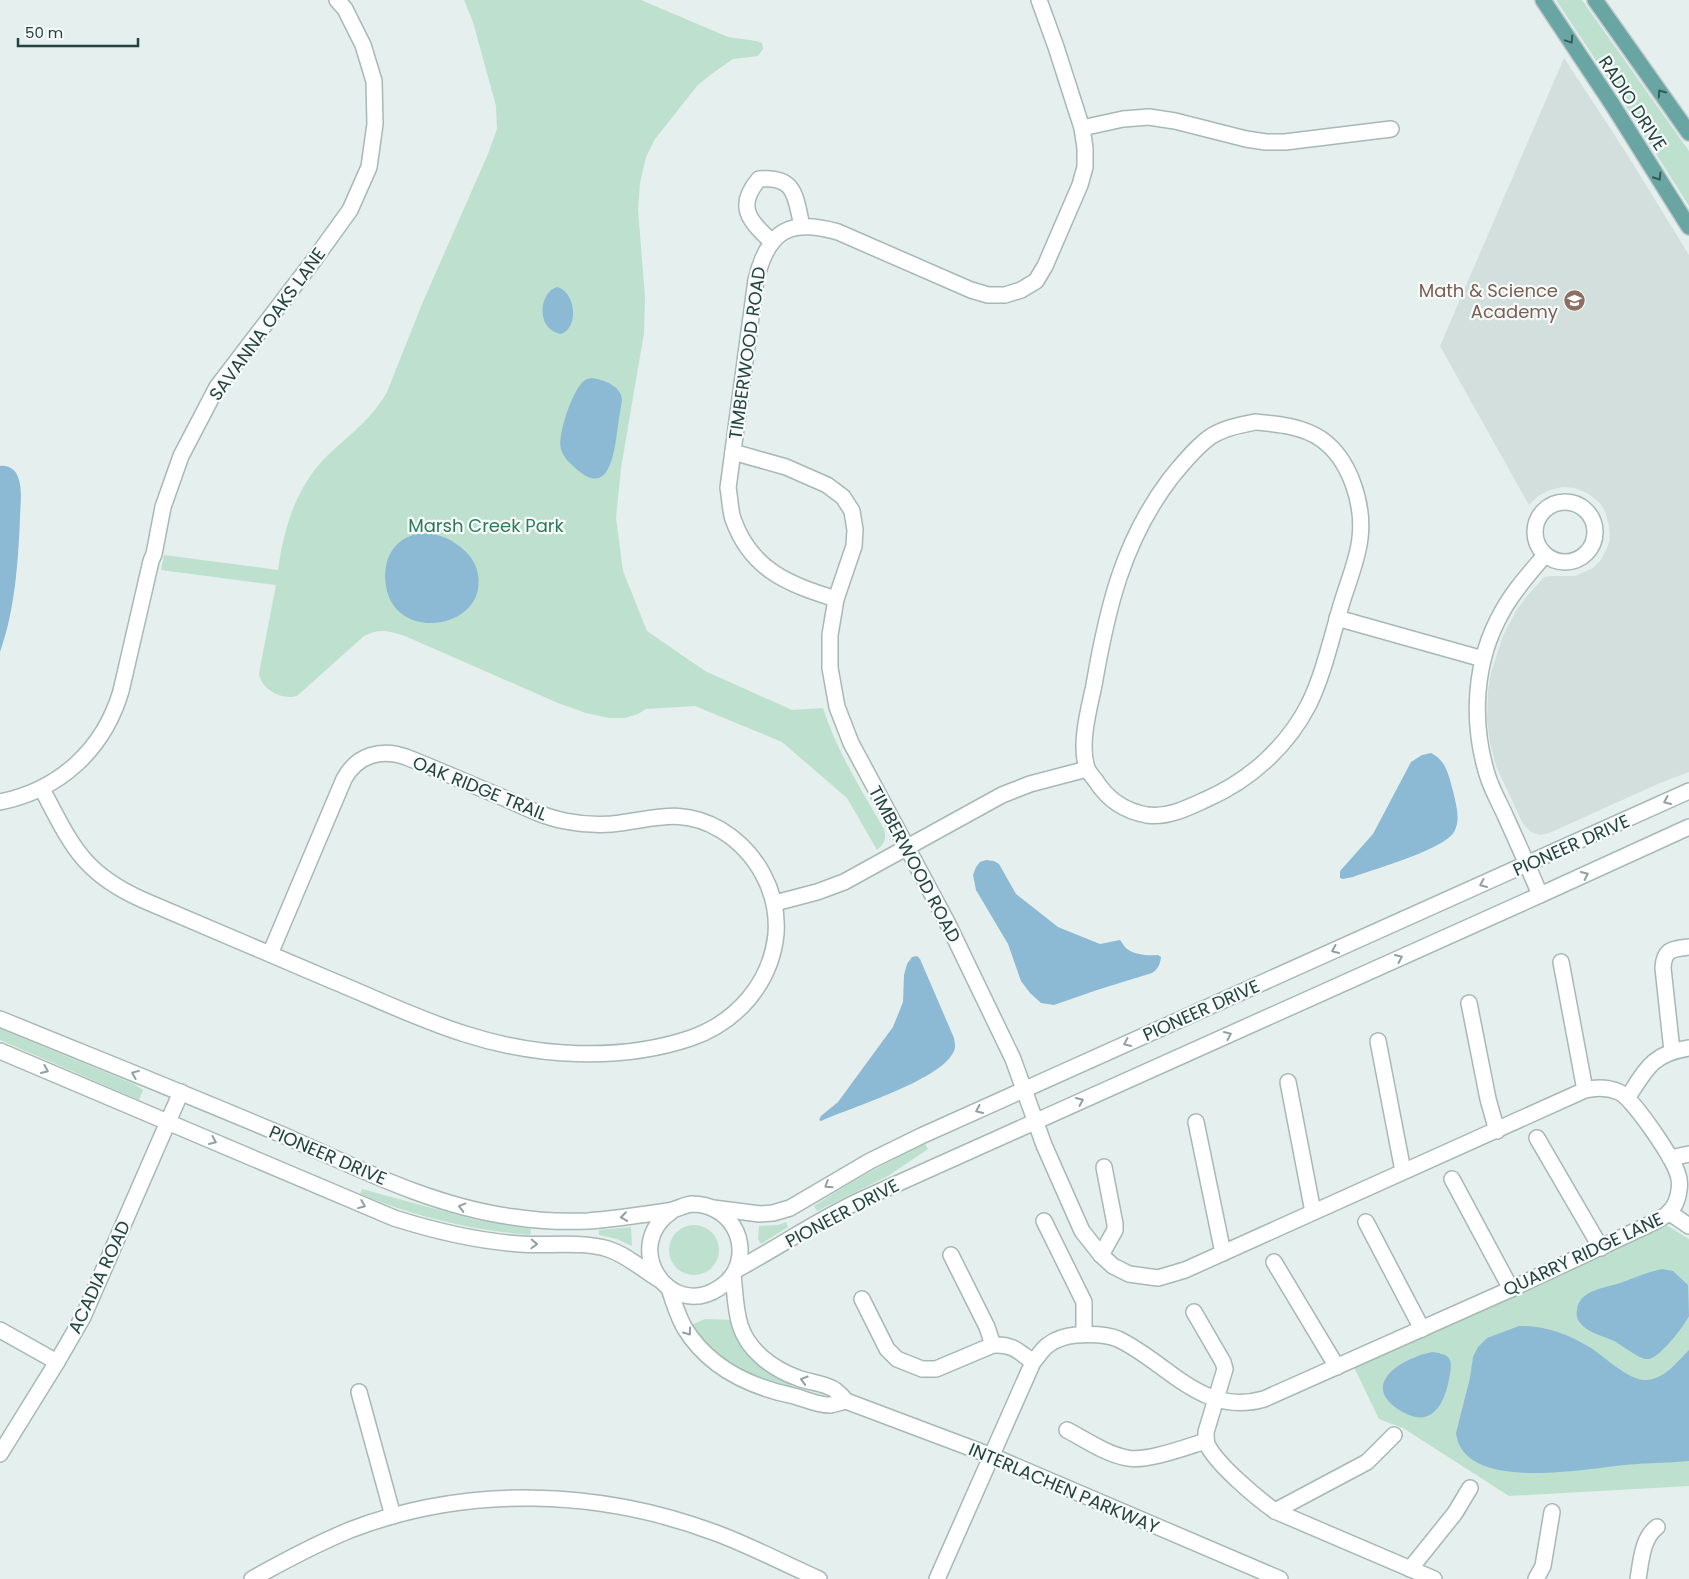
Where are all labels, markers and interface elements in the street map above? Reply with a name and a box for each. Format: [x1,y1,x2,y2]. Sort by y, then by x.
scale bar [18,15,138,47]
text: 50 m [25,22,63,43]
one-way arrow [1564,35,1573,44]
street label: RADIO DRIVE [1593,51,1673,155]
one-way arrow [1658,89,1667,99]
one-way arrow [1652,172,1662,181]
street label: SAVANNA OAKS LANE [203,242,331,406]
street label: TIMBERWOOD ROAD [722,265,772,441]
place label: Math & Science Academy [1419,278,1558,324]
school or university icon: Math & Science Academy [1562,288,1586,312]
park label: Marsh Creek Park [408,513,565,538]
street label: OAK RIDGE TRAIL [409,750,551,826]
street label: TIMBERWOOD ROAD [863,781,967,947]
one-way arrow [1663,795,1672,806]
street label: PIONEER DRIVE [1509,808,1633,882]
one-way arrow [1580,871,1589,881]
one-way arrow [1479,878,1488,889]
one-way arrow [1331,944,1340,955]
one-way arrow [1394,954,1403,964]
street label: PIONEER DRIVE [1139,973,1263,1047]
one-way arrow [1223,1030,1232,1041]
one-way arrow [1123,1037,1132,1048]
one-way arrow [40,1063,49,1074]
one-way arrow [132,1069,140,1079]
one-way arrow [1075,1097,1084,1108]
one-way arrow [975,1103,984,1114]
street label: PIONEER DRIVE [265,1119,391,1191]
one-way arrow [208,1135,217,1146]
street label: PIONEER DRIVE [781,1173,903,1253]
one-way arrow [825,1179,834,1189]
one-way arrow [357,1199,366,1209]
one-way arrow [458,1202,467,1213]
street label: QUARRY RIDGE LANE [1499,1206,1667,1302]
one-way arrow [619,1211,627,1222]
street label: ACADIA ROAD [62,1216,136,1338]
one-way arrow [530,1239,538,1250]
one-way arrow [682,1326,691,1336]
one-way arrow [800,1375,809,1385]
street label: INTERLACHEN PARKWAY [965,1437,1163,1540]

